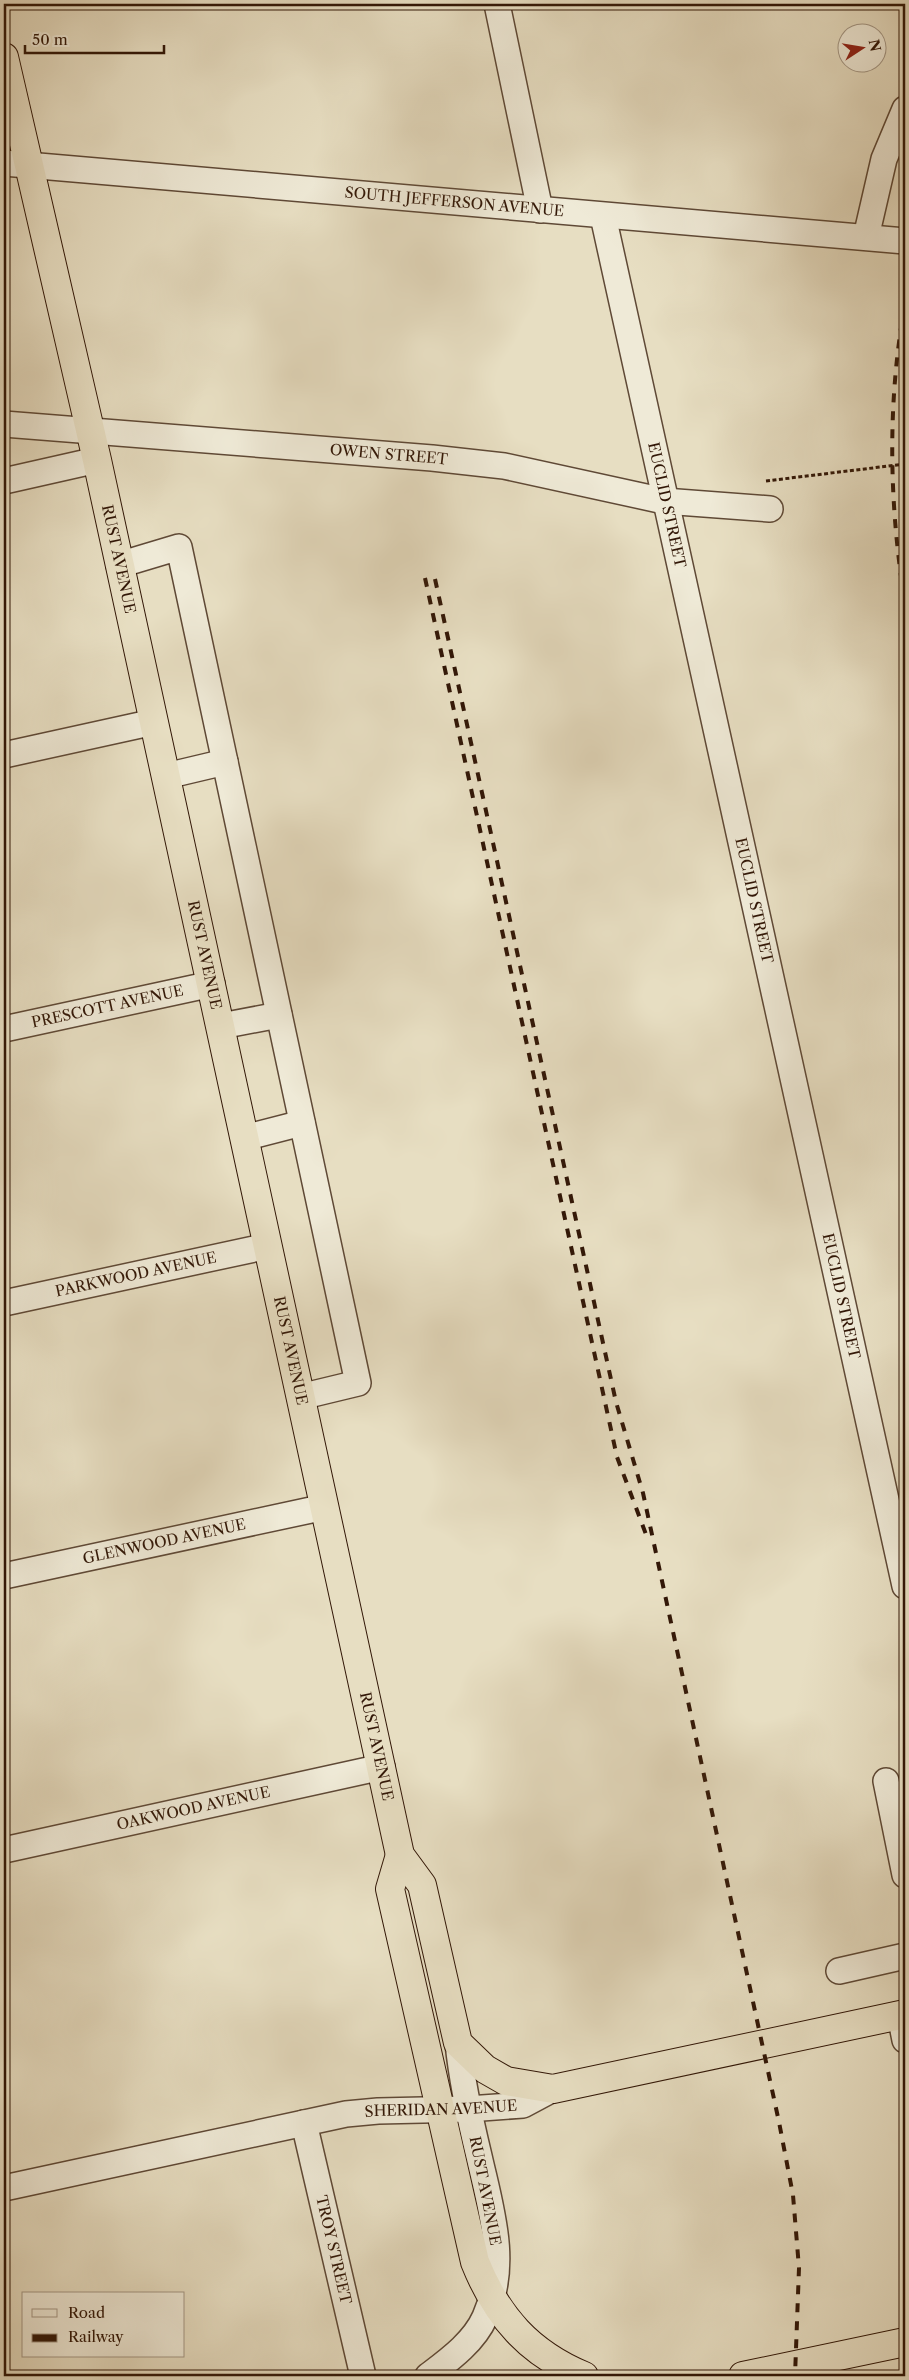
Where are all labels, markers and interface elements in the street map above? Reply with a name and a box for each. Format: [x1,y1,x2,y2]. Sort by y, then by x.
scale bar [25,22,164,54]
north arrow [836,22,886,72]
text: 50 m [32,30,68,49]
text: N [865,37,885,53]
street label: SOUTH JEFFERSON AVENUE [344,183,565,220]
street label: OWEN STREET [329,440,450,469]
street label: EUCLID STREET [644,440,690,570]
street label: RUST AVENUE [98,503,140,615]
street label: EUCLID STREET [731,836,778,966]
street label: RUST AVENUE [184,899,226,1011]
street label: PRESCOTT AVENUE [30,980,185,1032]
street label: EUCLID STREET [819,1231,865,1361]
street label: PARKWOOD AVENUE [53,1247,218,1301]
street label: RUST AVENUE [270,1294,312,1407]
street label: GLENWOOD AVENUE [81,1514,248,1568]
street label: RUST AVENUE [356,1690,398,1803]
street label: OAKWOOD AVENUE [115,1782,272,1834]
street label: SHERIDAN AVENUE [364,2095,518,2121]
street label: RUST AVENUE [466,2135,505,2247]
street label: TROY STREET [312,2193,356,2306]
legend [22,2292,185,2358]
text: Road [68,2303,105,2322]
text: Railway [68,2327,124,2346]

